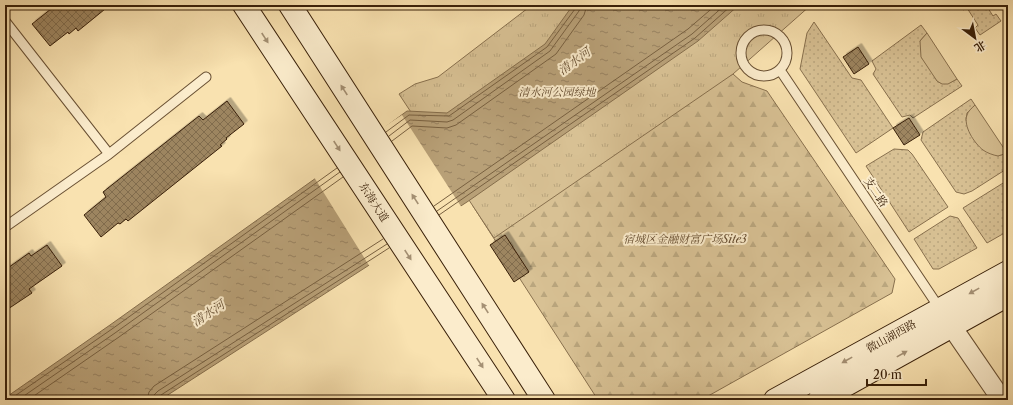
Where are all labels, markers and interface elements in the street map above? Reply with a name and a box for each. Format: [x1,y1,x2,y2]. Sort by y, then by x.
north arrow [955,18,995,58]
one-way arrow [261,32,269,43]
text: 北 [972,38,989,55]
water label: 清水河 [555,43,595,78]
one-way arrow [341,84,348,96]
park label: 清水河公园绿地 [519,85,596,99]
one-way arrow [333,141,341,151]
street label: 支二路 [861,174,891,210]
street label: 东海大道 [356,180,392,224]
one-way arrow [411,194,419,204]
park label: 宿城区金融财富广场Site3 [623,232,747,246]
one-way arrow [404,250,412,260]
one-way arrow [968,288,980,294]
water label: 清水河 [189,296,229,329]
one-way arrow [481,303,489,313]
street label: 微山湖西路 [864,317,918,355]
one-way arrow [897,351,908,357]
one-way arrow [842,357,853,364]
one-way arrow [476,358,483,369]
scale bar [867,361,926,387]
text: 20 m [873,367,902,382]

